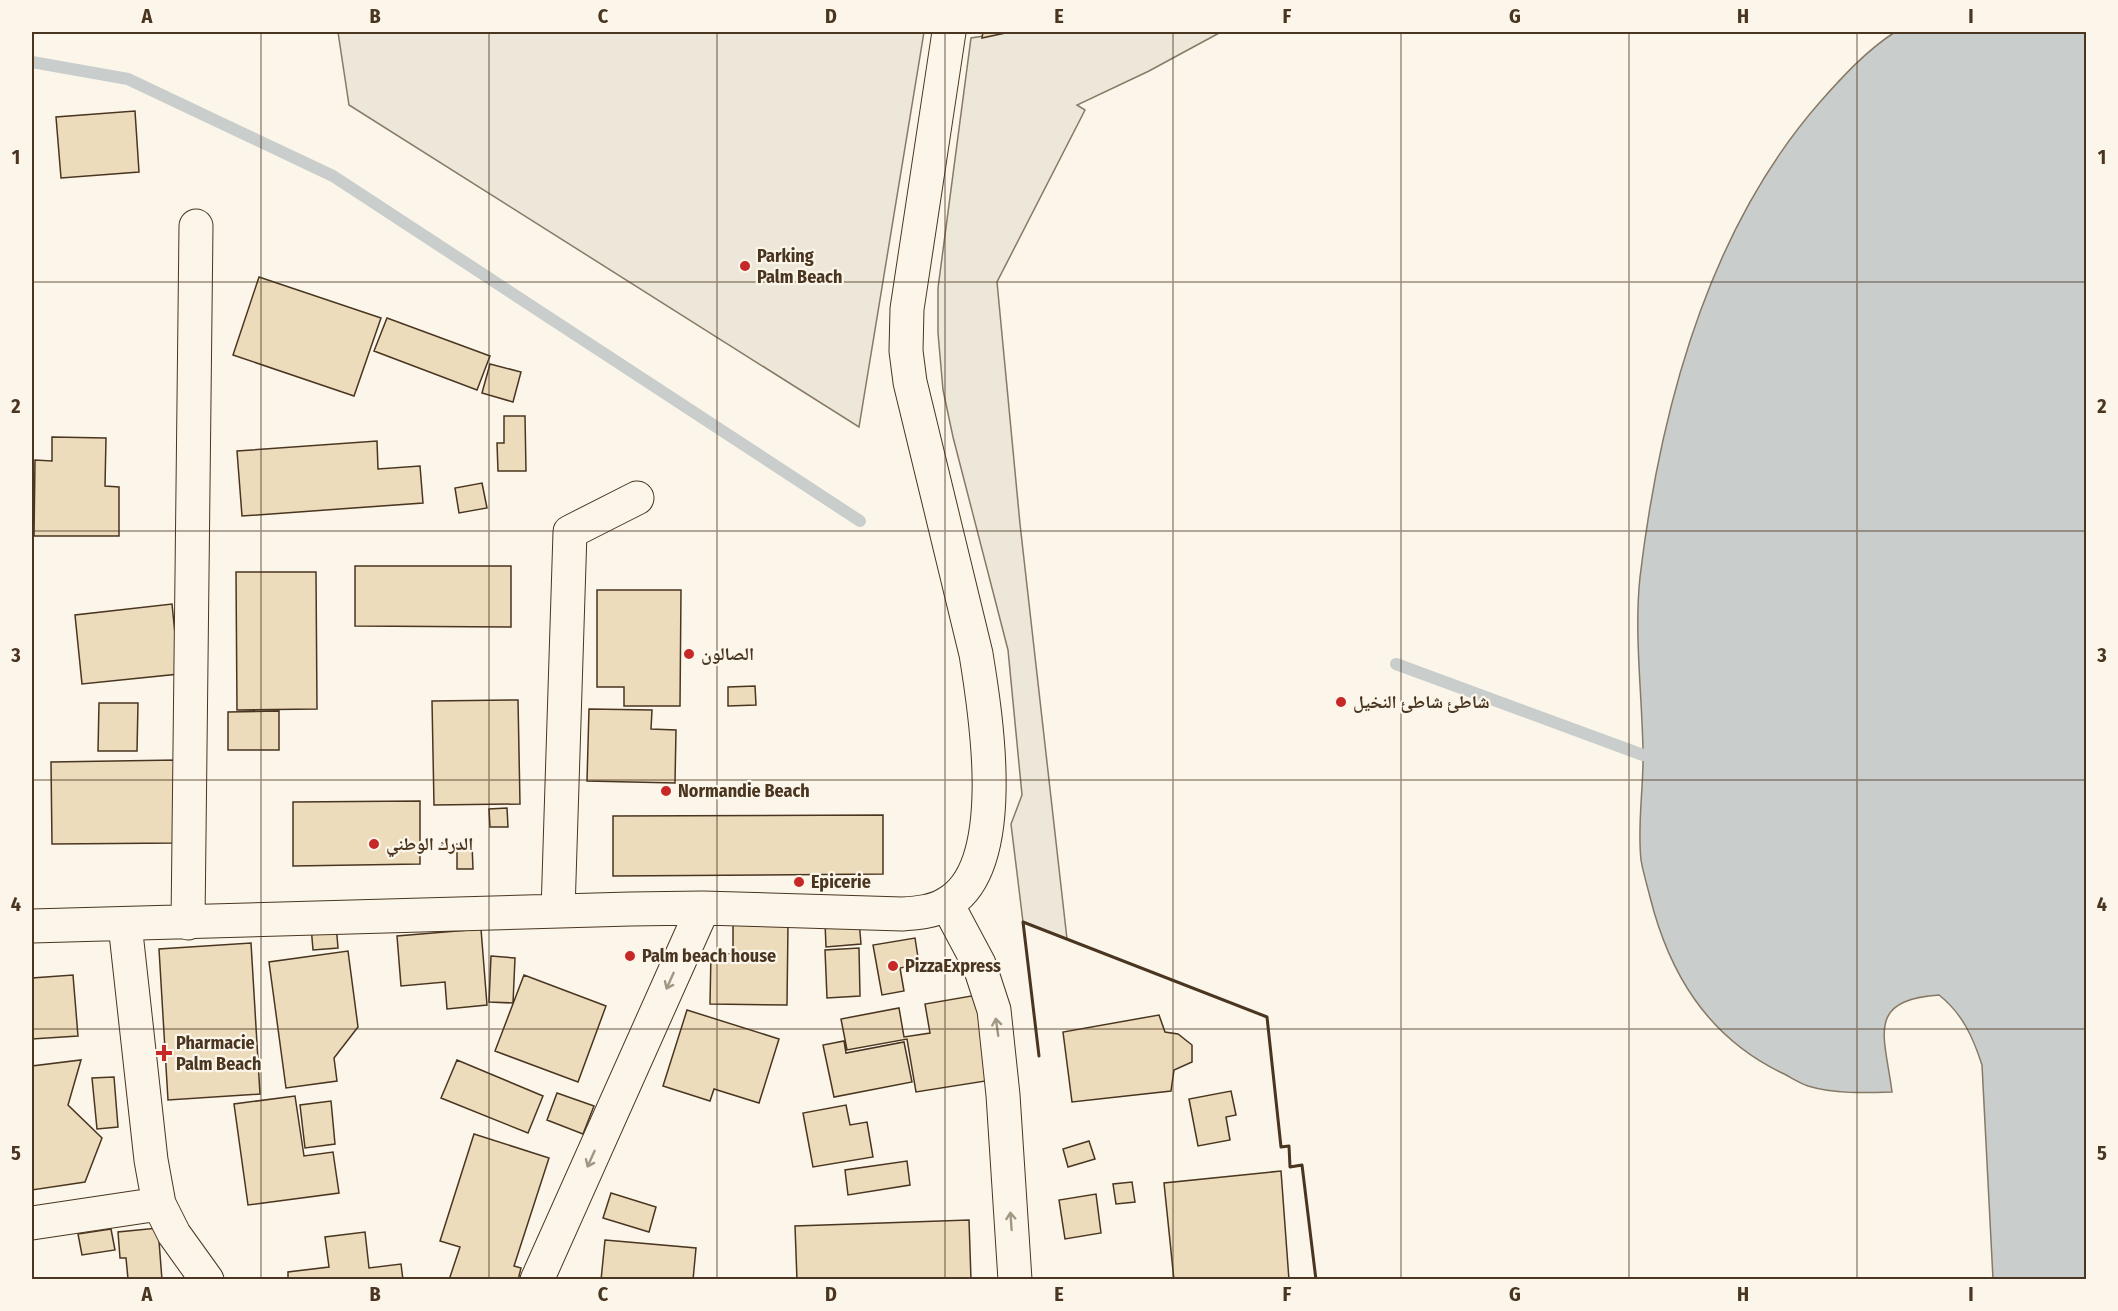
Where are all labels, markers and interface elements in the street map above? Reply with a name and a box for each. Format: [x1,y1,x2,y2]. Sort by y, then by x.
text: A [141,4,154,28]
text: B [369,4,381,28]
text: C [598,4,609,28]
text: D [825,4,837,28]
text: E [1054,4,1064,28]
text: F [1283,4,1292,28]
text: G [1509,4,1521,28]
text: H [1737,4,1749,28]
text: I [1968,4,1974,28]
text: 1 [12,145,20,169]
text: 1 [2098,145,2106,169]
place label: Parking Palm Beach [757,245,842,288]
marker: Parking Palm Beach [738,259,752,273]
text: 2 [10,394,21,418]
text: 2 [2096,394,2107,418]
text: 3 [10,643,21,667]
place label: الصالون [701,643,754,665]
text: 3 [2096,643,2107,667]
marker: الصالون [682,647,696,661]
place label: شاطئ شاطئ النخيل [1353,691,1490,713]
marker: شاطئ شاطئ النخيل [1334,695,1348,709]
place label: Normandie Beach [678,780,810,802]
marker: Normandie Beach [659,784,673,798]
place label: الدرك الوطني [386,833,473,858]
marker: الدرك الوطني [367,837,381,851]
place label: Epicerie [811,871,871,893]
marker: Epicerie [792,875,806,889]
text: 4 [11,892,21,916]
text: 4 [2097,892,2107,916]
place label: Palm beach house [642,945,776,967]
marker: Palm beach house [623,949,637,963]
place label: PizzaExpress [905,955,1001,977]
marker: PizzaExpress [886,959,900,973]
one-way arrow [664,972,675,990]
one-way arrow [991,1017,1002,1037]
place label: Pharmacie Palm Beach [176,1032,261,1075]
marker: Pharmacie Palm Beach [157,1046,171,1060]
text: 5 [11,1141,21,1165]
text: 5 [2097,1141,2107,1165]
one-way arrow [584,1150,595,1168]
one-way arrow [1006,1212,1017,1232]
text: A [141,1282,154,1306]
text: B [369,1282,381,1306]
text: C [598,1282,609,1306]
text: D [825,1282,837,1306]
text: E [1054,1282,1064,1306]
text: F [1283,1282,1292,1306]
text: G [1509,1282,1521,1306]
text: H [1737,1282,1749,1306]
text: I [1968,1282,1974,1306]

